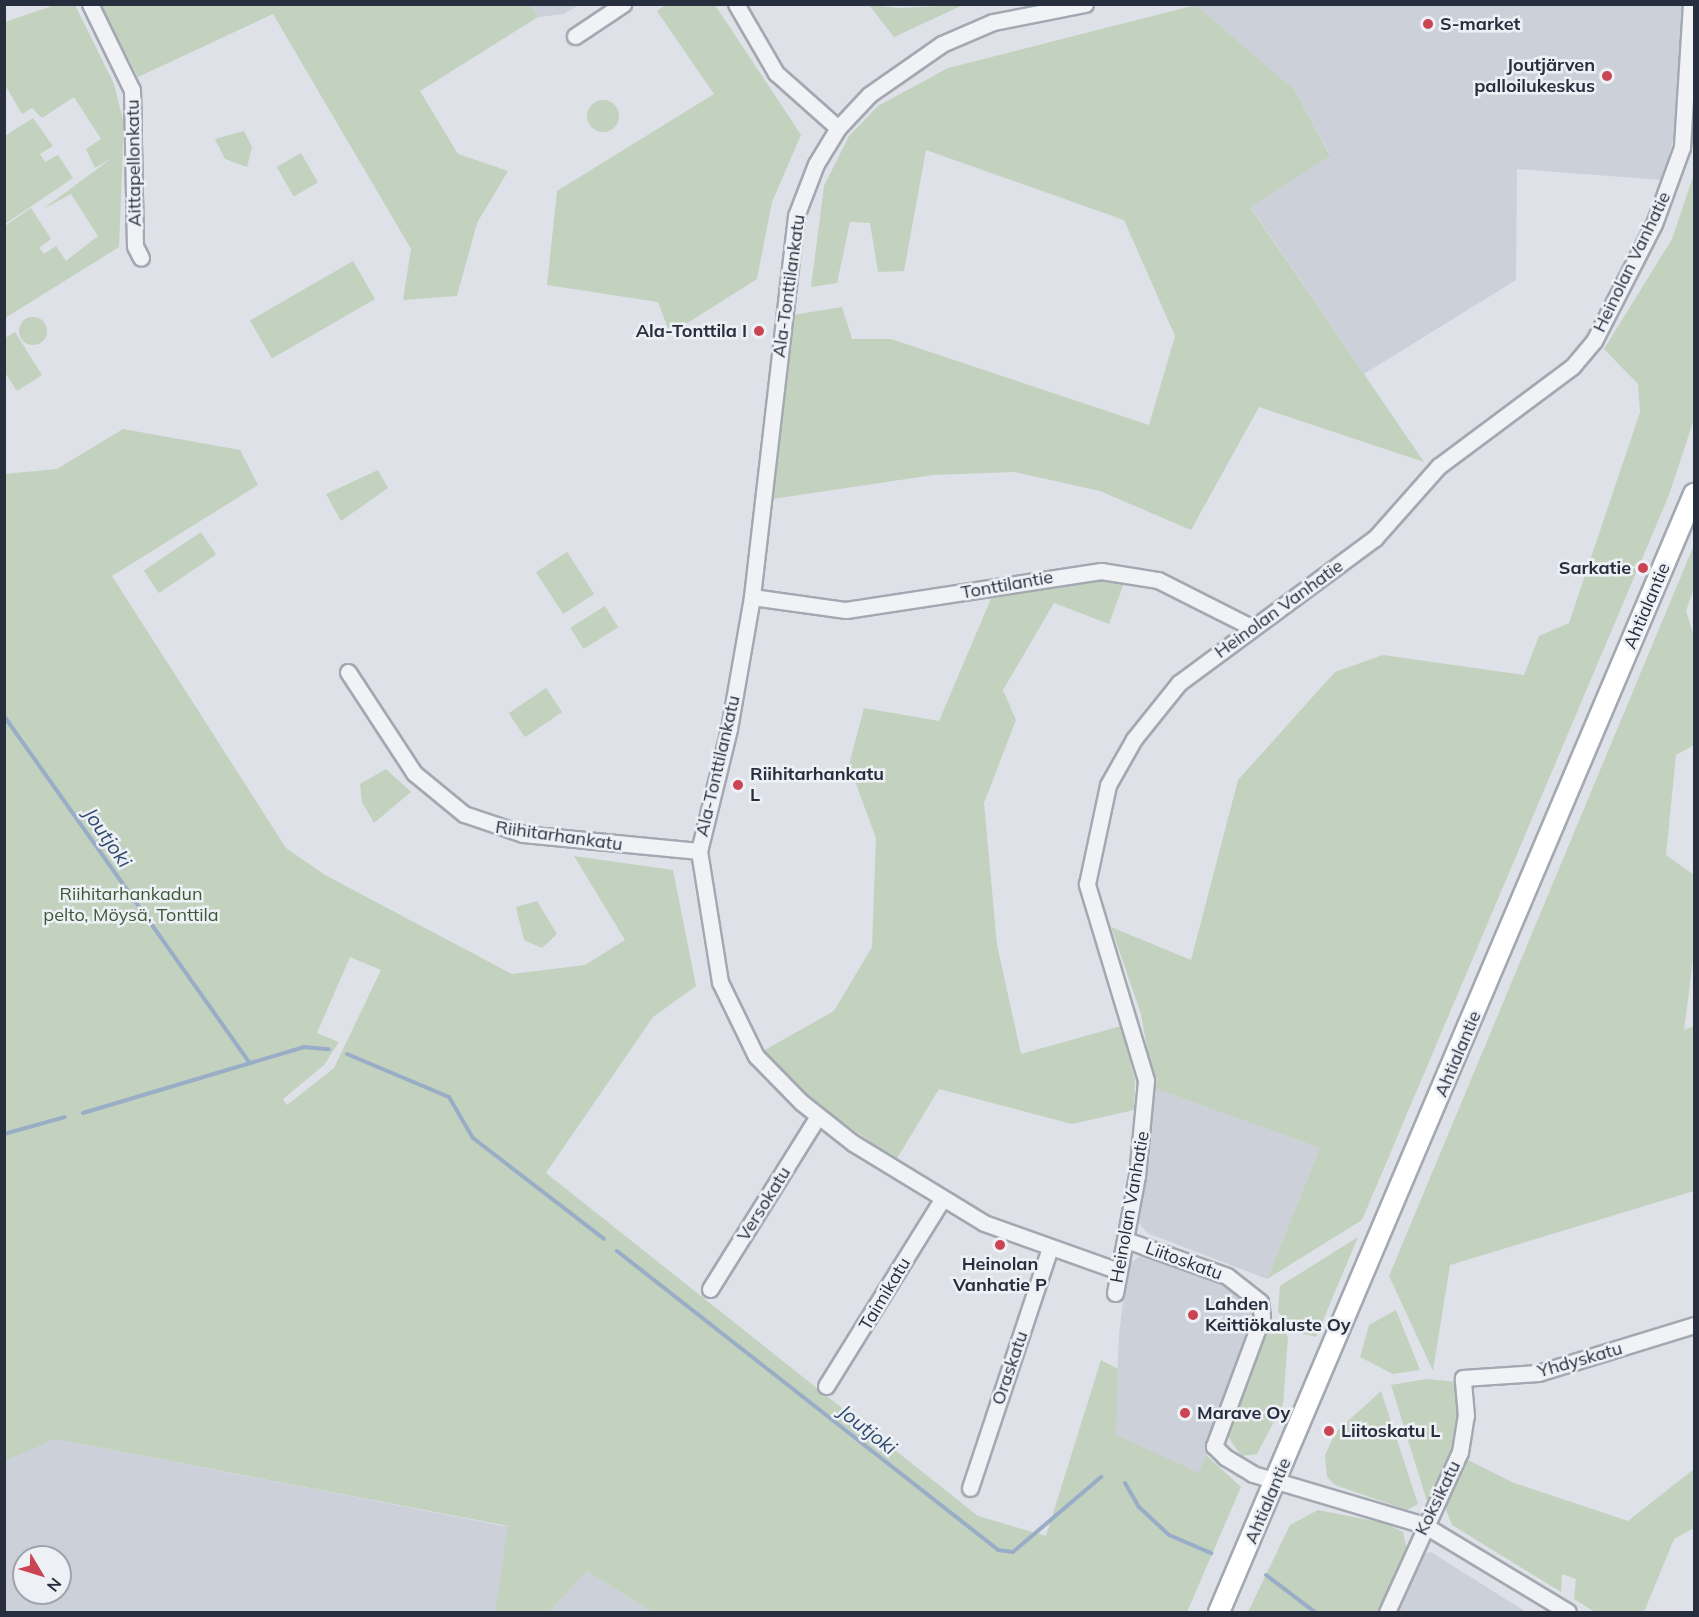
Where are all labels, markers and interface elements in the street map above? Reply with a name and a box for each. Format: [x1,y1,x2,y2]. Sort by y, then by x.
place label: S-market [1440,13,1520,35]
marker: S-market [1421,17,1435,31]
place label: Joutjärven palloilukeskus [1474,55,1595,98]
marker: Joutjärven palloilukeskus [1600,69,1614,83]
street label: Aittapellonkatu [122,99,146,227]
street label: Heinolan Vanhatie [1589,188,1675,336]
street label: Ala-Tonttilankatu [768,213,810,359]
place label: Ala-Tonttila I [636,320,747,342]
marker: Ala-Tonttila I [752,324,766,338]
street label: Heinolan Vanhatie [1211,555,1347,663]
place label: Sarkatie [1559,557,1631,579]
street label: Ahtialantie [1619,560,1675,652]
marker: Sarkatie [1636,561,1650,575]
street label: Tonttilantie [959,566,1055,604]
street label: Ala-Tonttilankatu [691,693,745,839]
place label: Riihitarhankatu L [750,764,884,806]
marker: Riihitarhankatu L [731,778,745,792]
water label: Joutjoki [79,802,137,872]
street label: Riihitarhankatu [494,816,624,856]
park label: Riihitarhankadun pelto, Möysä, Tonttila [43,884,219,926]
street label: Ahtialantie [1430,1008,1486,1100]
street label: Heinolan Vanhatie [1106,1129,1154,1285]
street label: Versokatu [733,1163,795,1245]
street label: Liitoskatu [1143,1237,1225,1285]
marker: Heinolan Vanhatie P [993,1238,1007,1252]
street label: Taimikatu [855,1254,915,1334]
place label: Heinolan Vanhatie P [953,1254,1047,1296]
place label: Lahden Keittiökaluste Oy [1205,1294,1351,1336]
marker: Lahden Keittiökaluste Oy [1186,1308,1200,1322]
street label: Oraskatu [987,1328,1033,1408]
street label: Yhdyskatu [1535,1338,1625,1382]
water label: Joutjoki [834,1399,902,1459]
place label: Marave Oy [1197,1402,1290,1424]
marker: Marave Oy [1178,1406,1192,1420]
place label: Liitoskatu L [1341,1420,1440,1442]
marker: Liitoskatu L [1322,1424,1336,1438]
street label: Ahtialantie [1240,1455,1296,1547]
street label: Koksikatu [1411,1457,1465,1539]
north arrow [12,1545,72,1605]
text: N [43,1574,66,1596]

